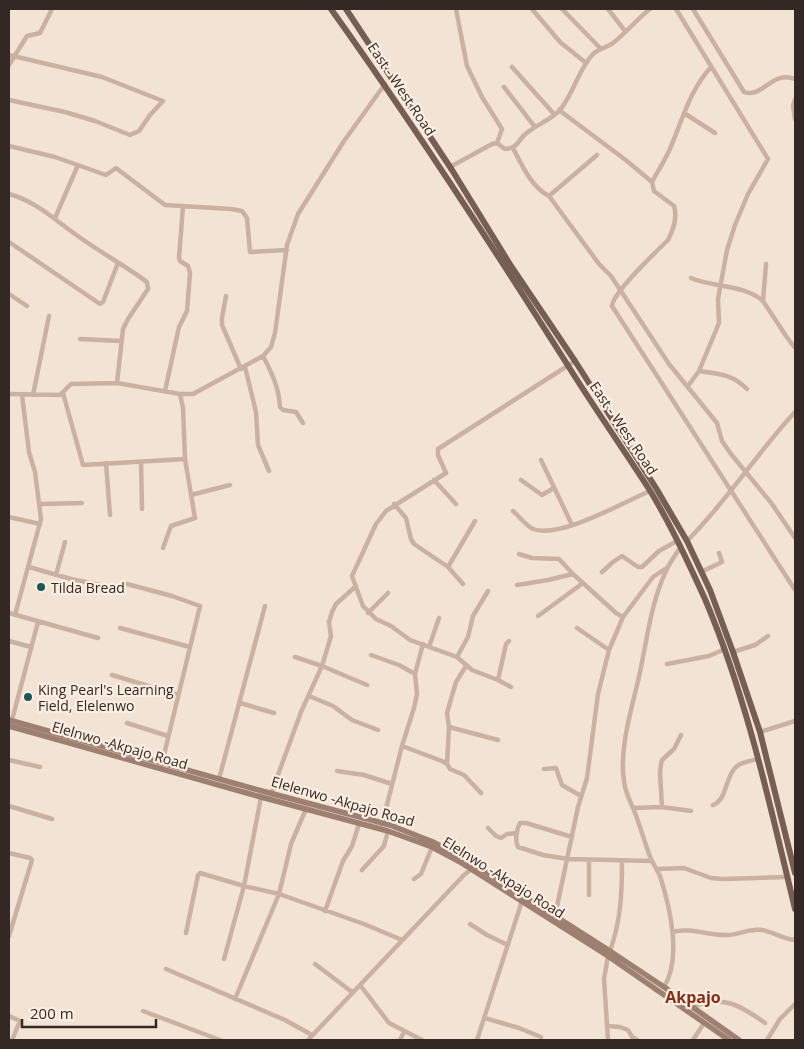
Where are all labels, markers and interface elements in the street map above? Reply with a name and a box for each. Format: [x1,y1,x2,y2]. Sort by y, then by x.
street label: East - West Road [364,39,440,139]
street label: East - West Road [586,378,662,478]
place label: Tilda Bread [51,578,125,597]
marker: Tilda Bread [35,581,47,593]
place label: King Pearl's Learning Field, Elelenwo [38,680,174,715]
marker: King Pearl's Learning Field, Elelenwo [22,691,34,703]
street label: Elelnwo -Akpajo Road [50,717,190,773]
street label: Elelenwo -Akpajo Road [269,771,417,831]
street label: Elelnwo -Akpajo Road [439,832,569,922]
district label: Akpajo [665,986,721,1008]
scale bar [22,996,156,1028]
text: 200 m [30,1003,74,1023]

